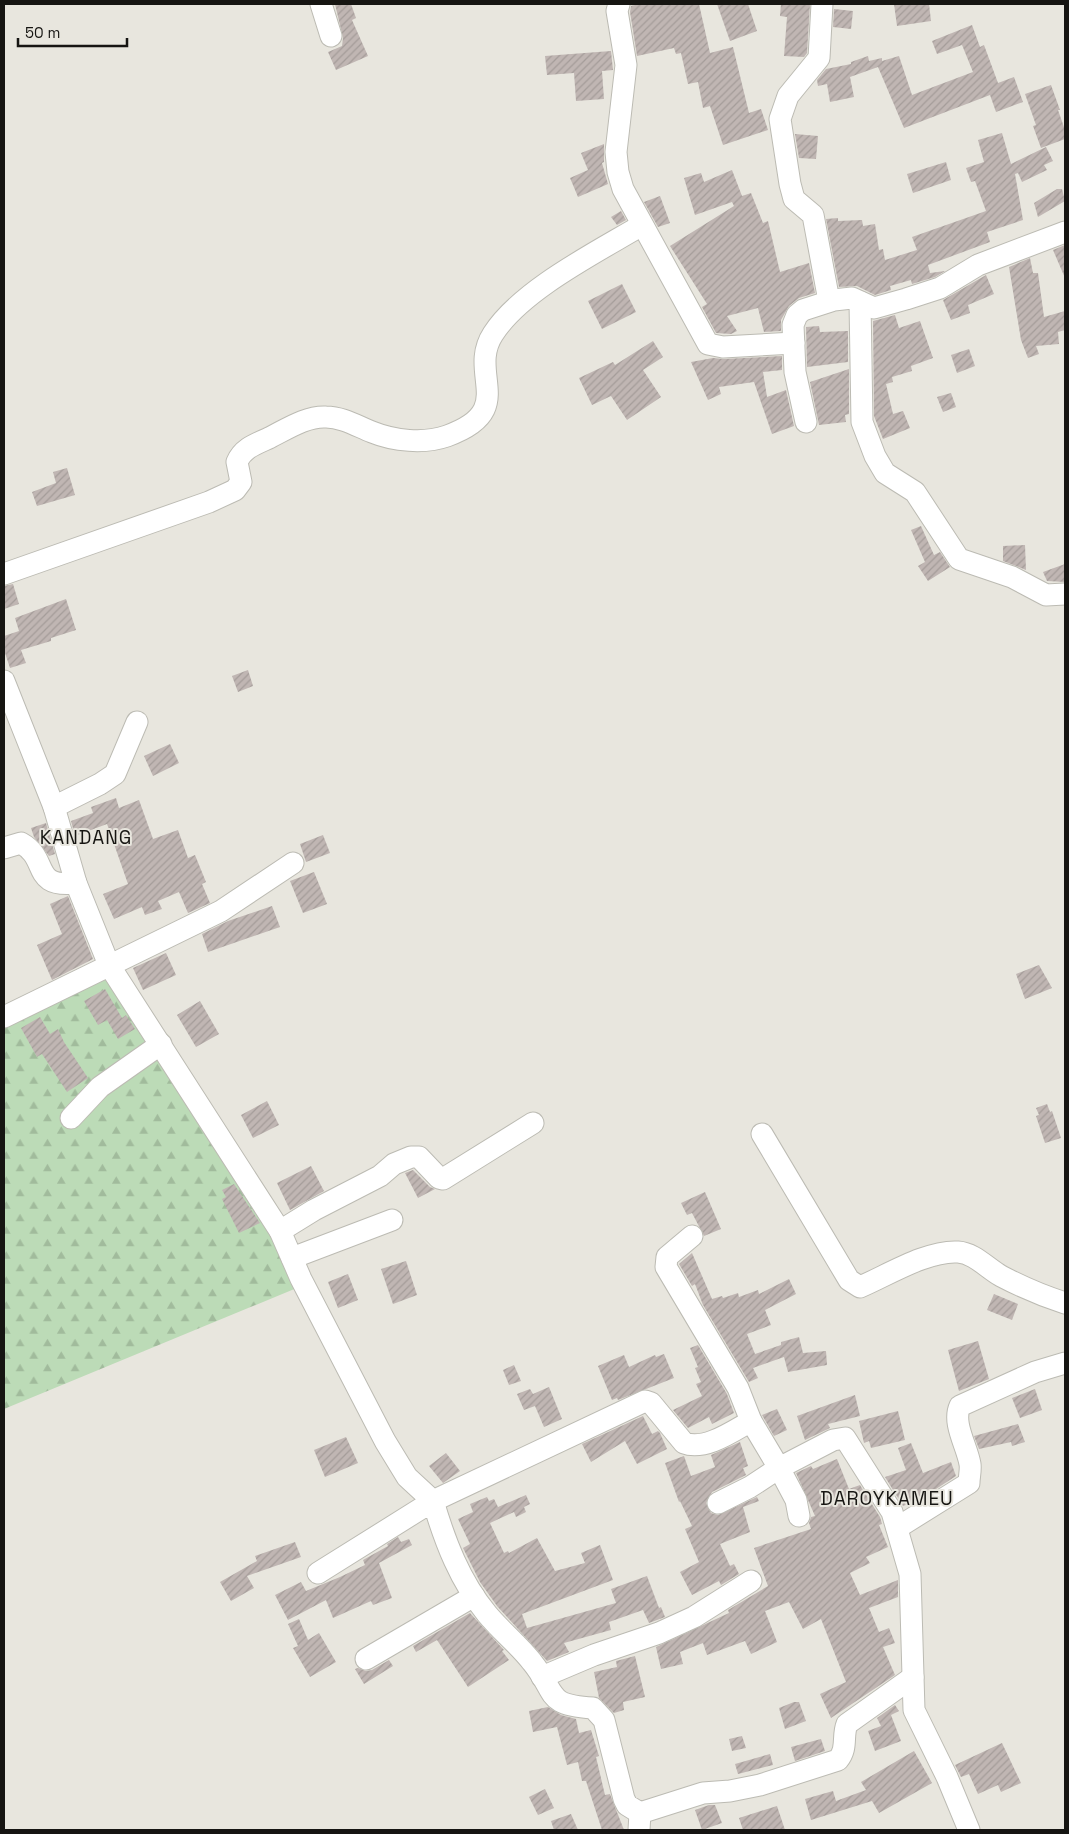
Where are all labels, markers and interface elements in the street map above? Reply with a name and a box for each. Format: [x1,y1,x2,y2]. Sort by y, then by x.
scale bar [18,15,126,47]
text: 50 m [25,23,60,42]
district label: KANDANG [40,825,132,850]
district label: DAROYKAMEU [820,1486,954,1511]

